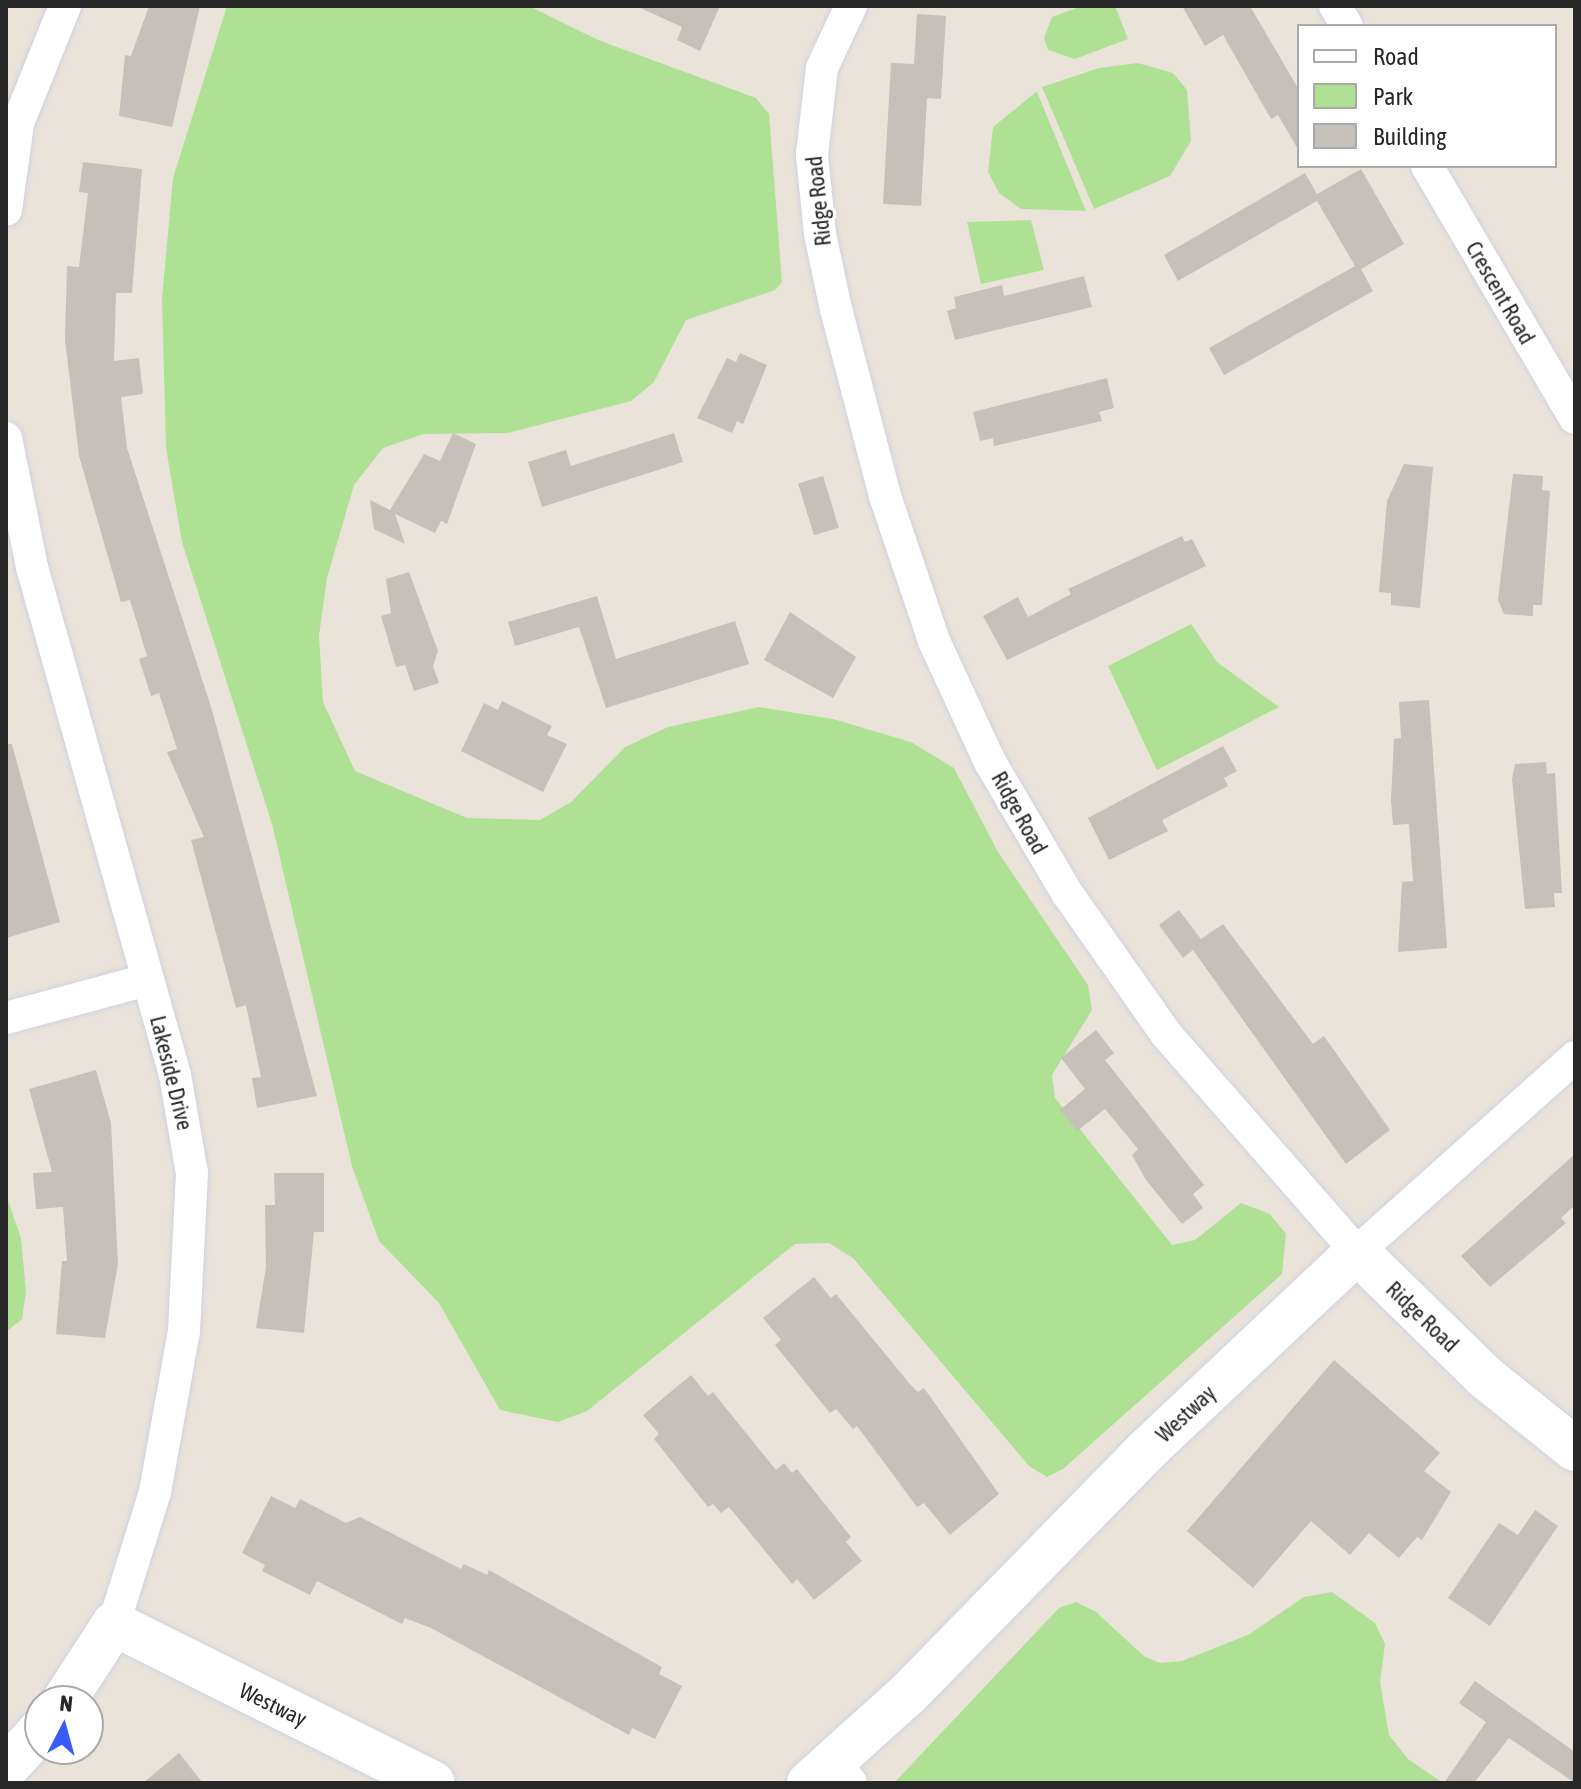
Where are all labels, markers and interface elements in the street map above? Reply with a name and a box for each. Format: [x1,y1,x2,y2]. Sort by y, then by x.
legend [1297,24,1557,168]
text: Road [1373,43,1419,70]
text: Park [1373,83,1413,110]
text: Building [1373,123,1446,150]
street label: Ridge Road [801,155,837,247]
street label: Crescent Road [1460,237,1540,349]
street label: Ridge Road [986,767,1052,859]
street label: Lakeside Drive [144,1013,198,1133]
street label: Ridge Road [1380,1276,1464,1358]
street label: Westway [1151,1380,1221,1448]
street label: Westway [235,1677,311,1733]
north arrow [24,1685,104,1765]
text: N [58,1690,74,1717]

